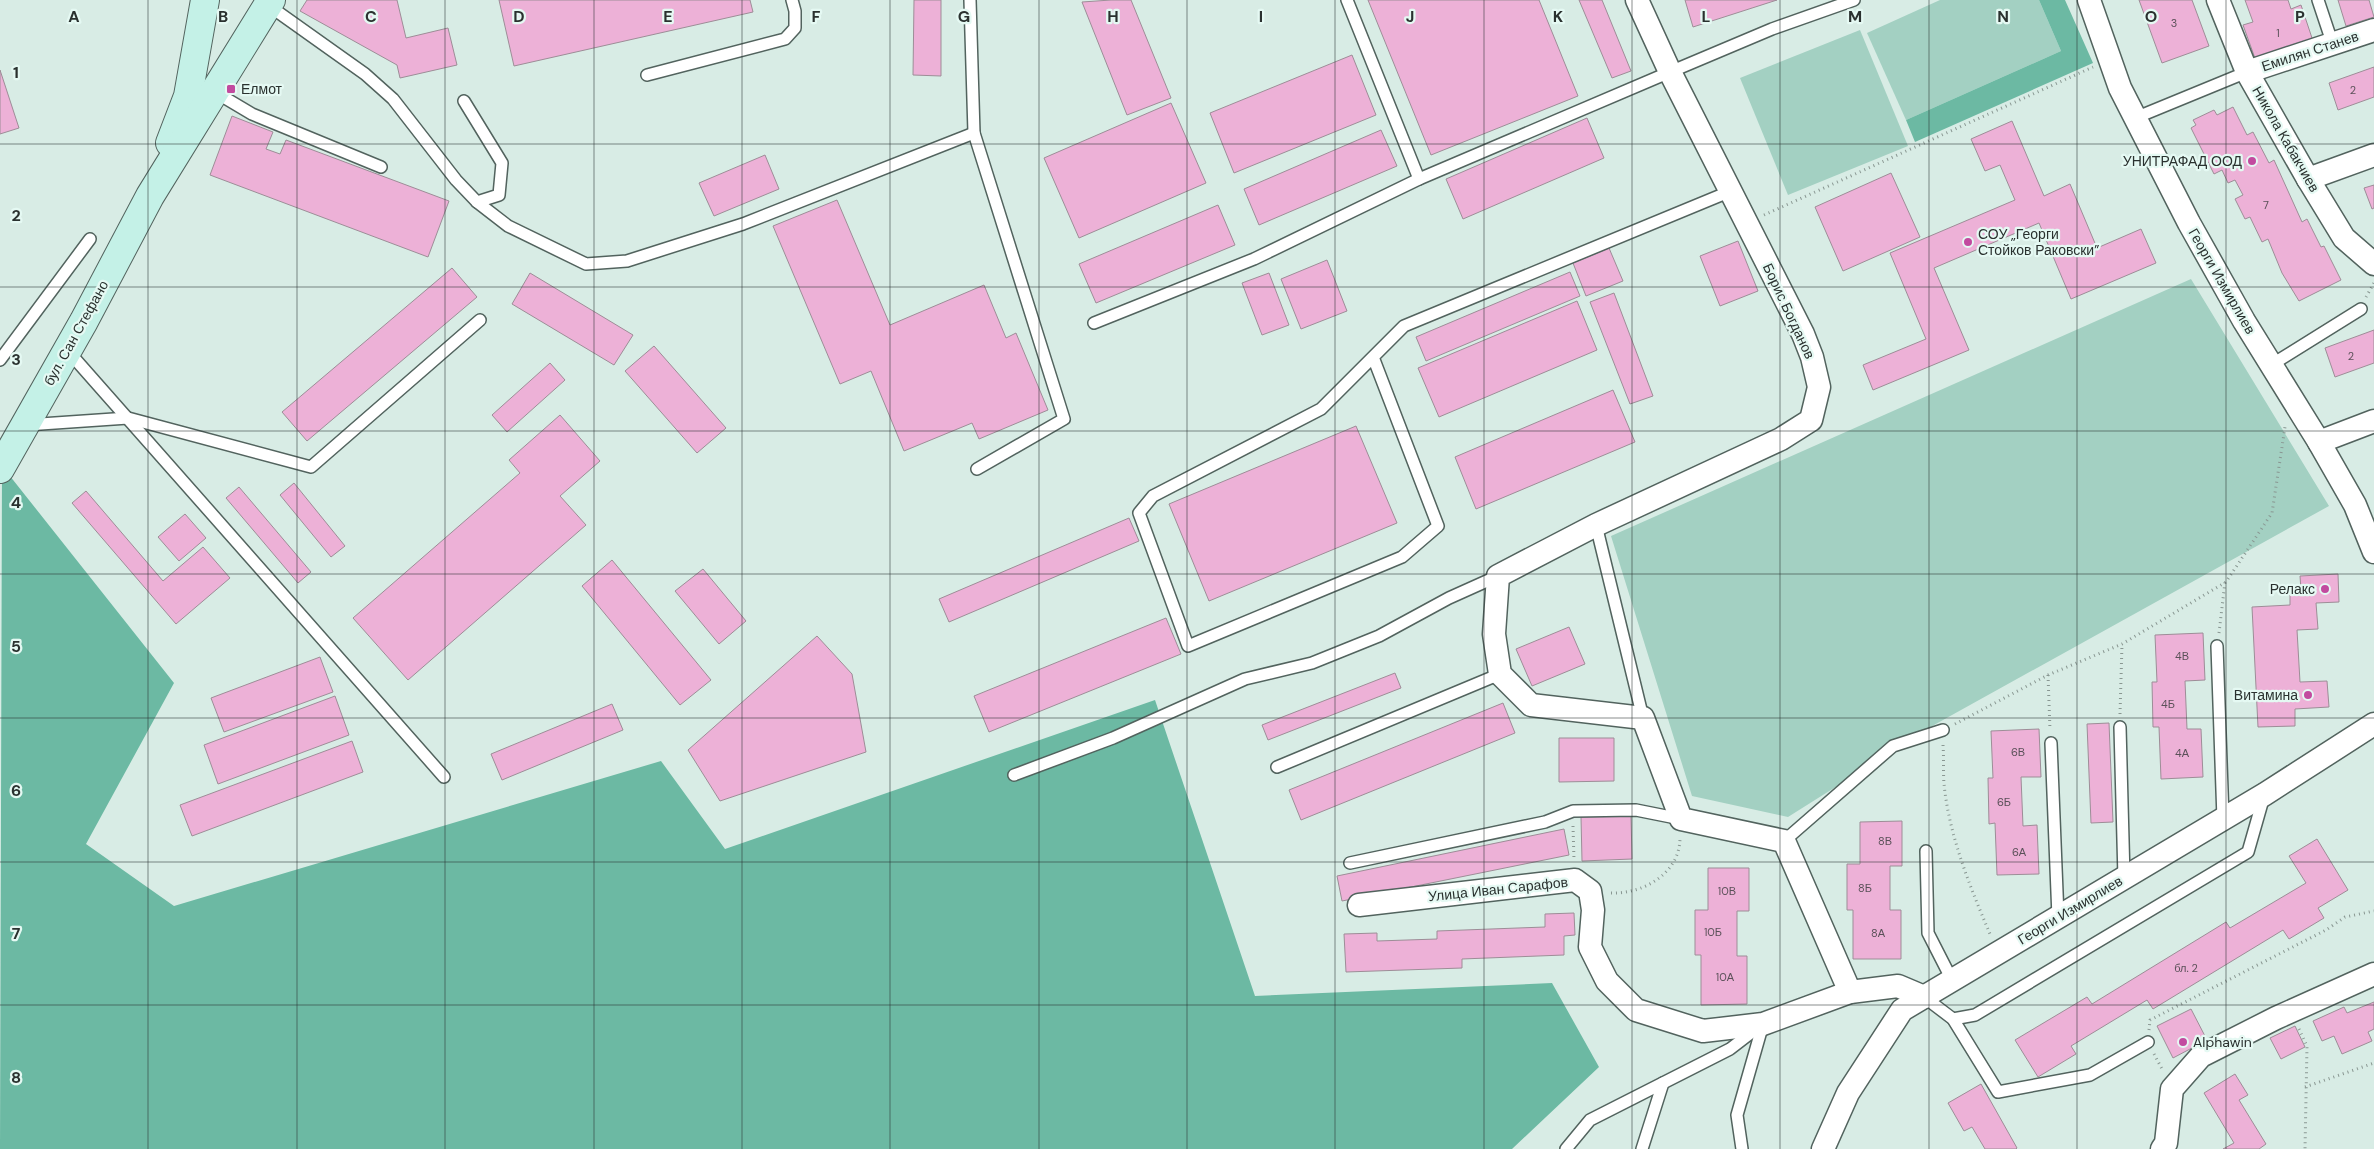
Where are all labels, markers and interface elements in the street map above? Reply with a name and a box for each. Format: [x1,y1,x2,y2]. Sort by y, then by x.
text: A [68,6,80,27]
text: B [218,6,228,27]
text: C [365,6,377,27]
text: D [513,6,525,27]
text: E [663,6,673,27]
text: F [812,6,821,27]
text: G [958,6,970,27]
text: H [1107,6,1119,27]
text: I [1259,6,1263,27]
text: J [1406,6,1414,27]
text: K [1553,6,1564,27]
text: L [1702,6,1711,27]
text: M [1848,6,1862,27]
text: N [1997,6,2009,27]
text: O [2145,6,2157,27]
text: P [2295,6,2305,27]
house number: 3 [2171,16,2177,30]
house number: 1 [2276,26,2280,40]
street label: Емилян Станев [2259,27,2361,75]
text: 1 [13,62,19,83]
place label: Елмот [241,80,283,98]
marker: Елмот [225,83,237,95]
street label: Никола Кабакчиев [2248,83,2324,195]
house number: 2 [2350,83,2356,97]
place label: УНИТРАФАД ООД [2123,152,2243,170]
marker: УНИТРАФАД ООД [2246,155,2258,167]
house number: 7 [2263,198,2269,212]
text: 2 [11,205,21,226]
place label: СОУ „Георги Стойков Раковски” [1978,225,2099,259]
street label: Георги Измирлиев [2184,225,2260,337]
marker: СОУ „Георги Стойков Раковски” [1962,236,1974,248]
street label: Борис Богданов [1759,260,1819,362]
street label: бул. Сан Стефано [40,277,112,389]
text: 3 [11,349,21,370]
house number: 2 [2348,349,2354,363]
text: 4 [11,492,21,513]
place label: Релакс [2270,580,2315,598]
marker: Релакс [2319,583,2331,595]
text: 5 [11,636,21,657]
house number: 4В [2175,649,2189,663]
place label: Витамина [2234,686,2298,704]
marker: Витамина [2302,689,2314,701]
house number: 4Б [2161,697,2175,711]
house number: 6В [2011,745,2025,759]
house number: 4А [2175,746,2190,760]
text: 6 [11,780,21,801]
house number: 6Б [1997,795,2011,809]
house number: 8В [1878,834,1892,848]
house number: 6А [2012,845,2027,859]
street label: Георги Измирлиев [2014,872,2126,948]
street label: Улица Иван Сарафов [1427,873,1569,905]
house number: 8Б [1858,881,1872,895]
house number: 10В [1718,884,1736,898]
text: 7 [12,923,21,944]
house number: 10Б [1704,925,1722,939]
house number: 8А [1871,926,1886,940]
house number: бл. 2 [2174,961,2198,975]
house number: 10А [1716,970,1735,984]
place label: Alphawin [2193,1033,2252,1051]
marker: Alphawin [2177,1036,2189,1048]
text: 8 [11,1067,21,1088]

